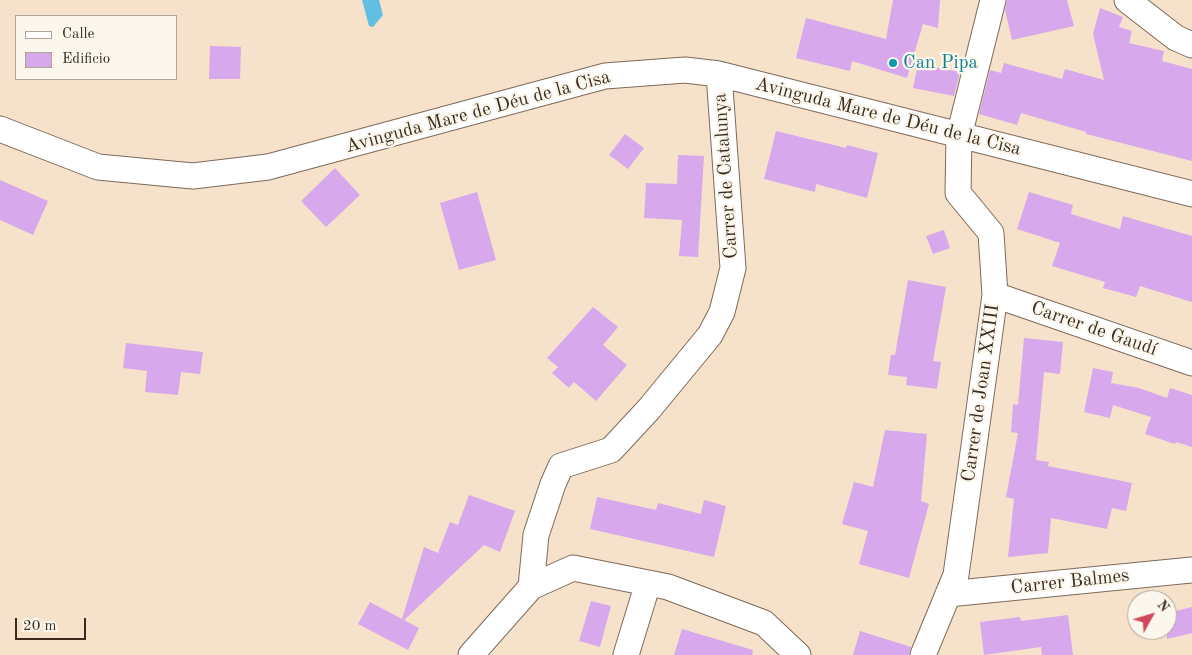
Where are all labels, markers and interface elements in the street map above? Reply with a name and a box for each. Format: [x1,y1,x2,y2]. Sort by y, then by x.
legend [15,15,178,80]
text: Calle [62,27,94,42]
text: Edificio [62,52,110,67]
place label: Can Pipa [903,52,978,74]
marker: Can Pipa [887,57,899,69]
street label: Avinguda Mare de Déu de la Cisa [343,66,613,158]
street label: Avinguda Mare de Déu de la Cisa [753,73,1023,161]
street label: Carrer de Catalunya [709,92,743,260]
street label: Carrer de Gaudí [1028,297,1160,361]
street label: Carrer de Joan XXIII [957,303,1005,483]
street label: Carrer Balmes [1010,564,1130,600]
north arrow [1127,590,1177,640]
text: N [1154,598,1172,615]
scale bar [18,608,89,640]
text: 20 m [23,619,57,634]

